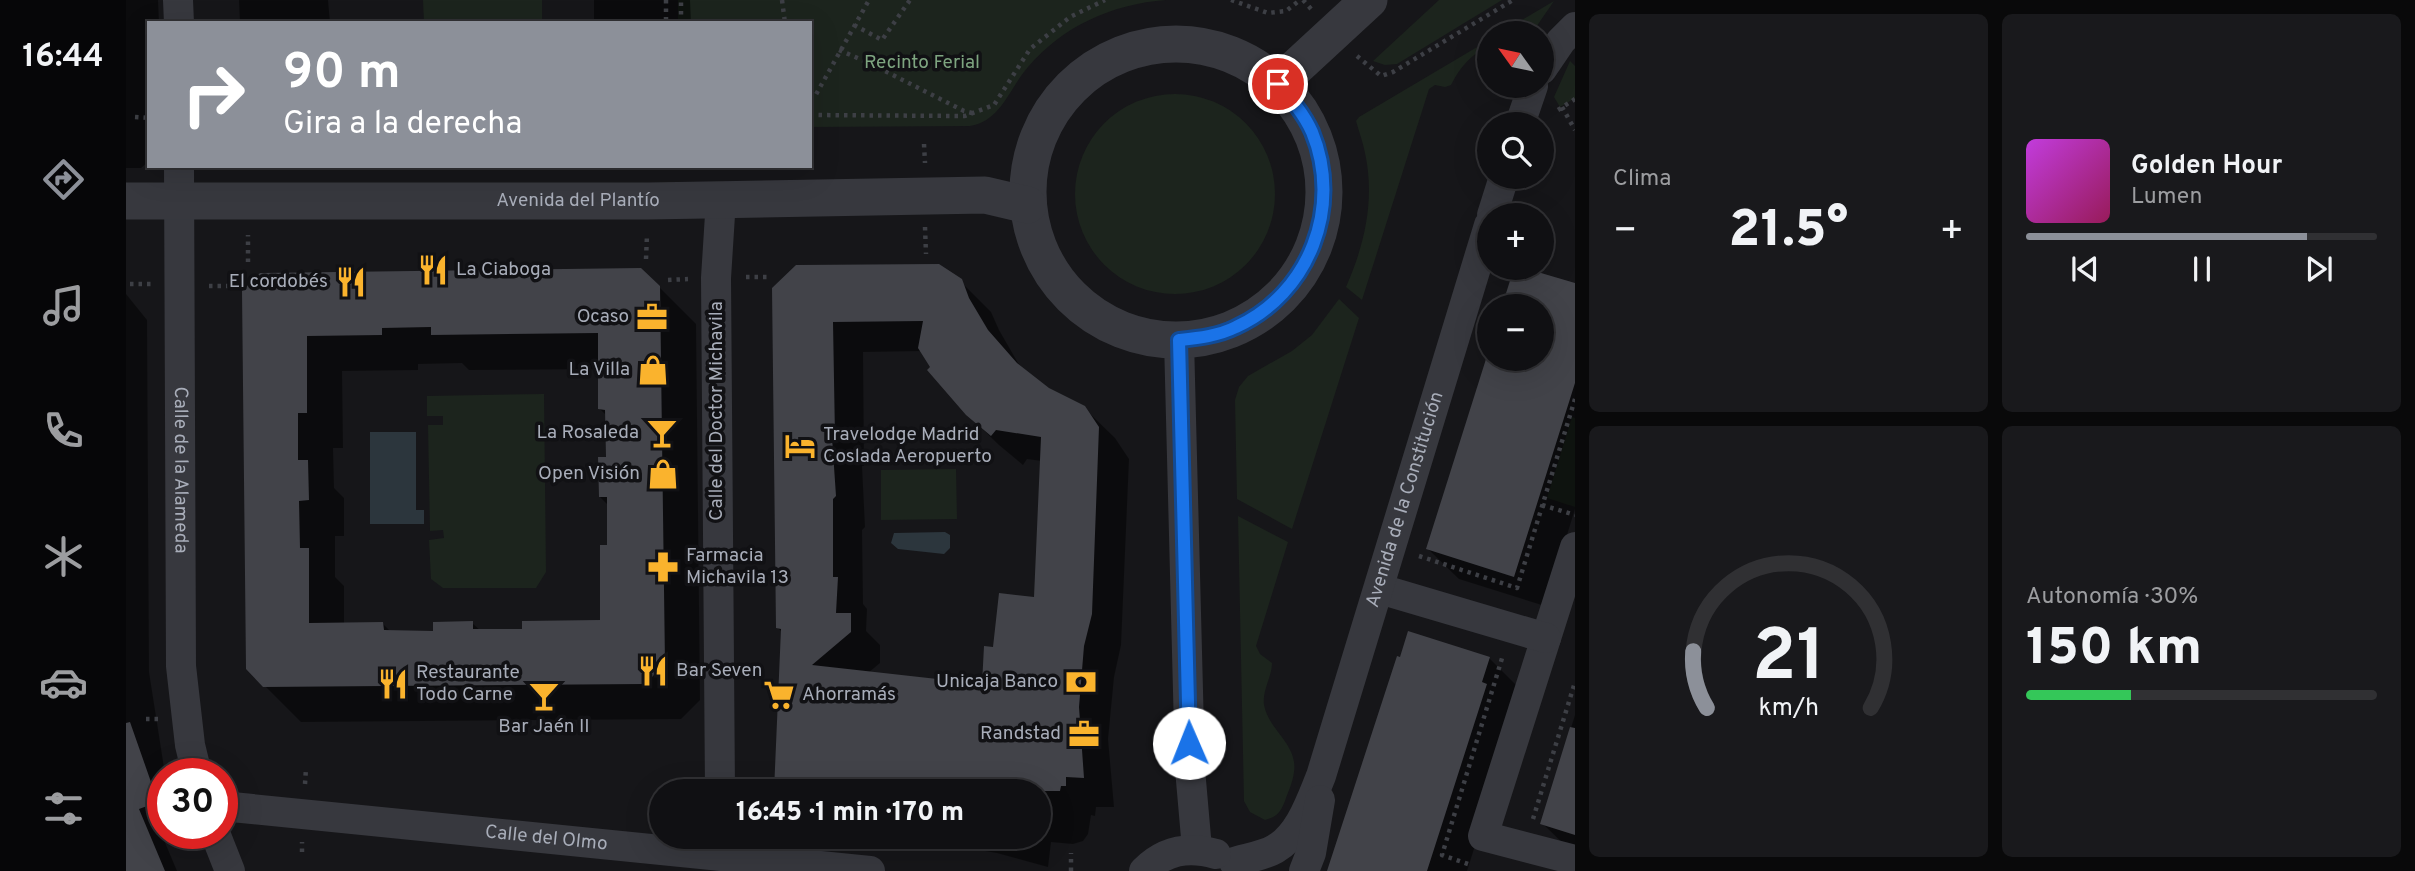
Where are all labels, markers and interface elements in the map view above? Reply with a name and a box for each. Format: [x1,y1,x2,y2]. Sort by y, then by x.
north arrow [1477,21,1554,98]
map controls [1477,21,1554,371]
text: 16:44 [22,38,104,78]
text: 90 m [283,44,401,106]
icon: right [168,49,259,140]
park label: Recinto Ferial [864,51,980,75]
pin [1248,54,1308,114]
icon: arrive [1259,65,1297,103]
text: Gira a la derecha [283,105,522,145]
button: search [1477,112,1554,189]
text: Golden Hour [2131,150,2282,183]
icon: directions [39,155,88,204]
text: Clima [1613,165,1671,194]
text: Lumen [2131,183,2202,212]
street label: Avenida del Plantío [496,189,660,213]
text: 21.5° [1729,199,1848,265]
button: + [1477,203,1554,280]
text: − [1613,208,1638,257]
text: + [1939,208,1964,257]
icon: previous [2066,250,2104,288]
icon: pause [2183,250,2221,288]
icon: next [2300,250,2338,288]
restaurant icon: La Ciaboga [416,253,450,287]
place label: La Ciaboga [456,258,551,282]
restaurant icon: El cordobés [334,265,368,299]
place label: El cordobés [229,270,328,294]
icon: music [39,281,88,330]
button: − [1477,294,1554,371]
office icon: Ocaso [635,300,669,334]
street label: Calle del Doctor Michavila [705,301,729,521]
place label: Ocaso [577,305,629,329]
shop icon: La Villa [636,353,670,387]
place label: La Villa [569,358,630,382]
street label: Calle de la Alameda [168,387,193,553]
street label: Avenida de la Constitución [1361,389,1449,610]
icon: phone [39,406,88,455]
bar icon: La Rosaleda [645,416,679,450]
place label: La Rosaleda [536,421,639,445]
place label: Travelodge Madrid Coslada Aeropuerto [823,423,992,469]
hotel icon: Travelodge Madrid Coslada Aeropuerto [783,429,817,463]
shop icon: Open Visión [646,457,680,491]
place label: Open Visión [538,462,640,486]
icon: climate [39,532,88,581]
place label: Farmacia Michavila 13 [686,544,789,590]
pharmacy icon: Farmacia Michavila 13 [646,550,680,584]
text: Autonomía · 30% [2026,583,2198,612]
text: 21 [1752,614,1825,706]
text: 150 km [2026,617,2202,683]
restaurant icon: Bar Seven [636,654,670,688]
icon: car [39,658,88,707]
place label: Bar Seven [676,659,762,683]
place label: Restaurante Todo Carne [416,661,520,707]
bank icon: Unicaja Banco [1064,665,1098,699]
restaurant icon: Restaurante Todo Carne [376,667,410,701]
place label: Unicaja Banco [936,670,1058,694]
supermarket icon: Ahorramás [762,678,796,712]
bar icon: Bar Jaén II [527,679,561,713]
place label: Ahorramás [802,683,896,707]
text: km/h [1758,692,1819,724]
position arrow [1152,706,1226,780]
place label: Bar Jaén II [498,715,590,739]
office icon: Randstad [1067,717,1101,751]
place label: Randstad [980,722,1061,746]
speed limit sign: 30 [147,758,238,849]
icon: filters [39,784,88,833]
text: 16:45 · 1 min · 170 m [736,797,964,830]
street label: Calle del Olmo [484,820,609,857]

